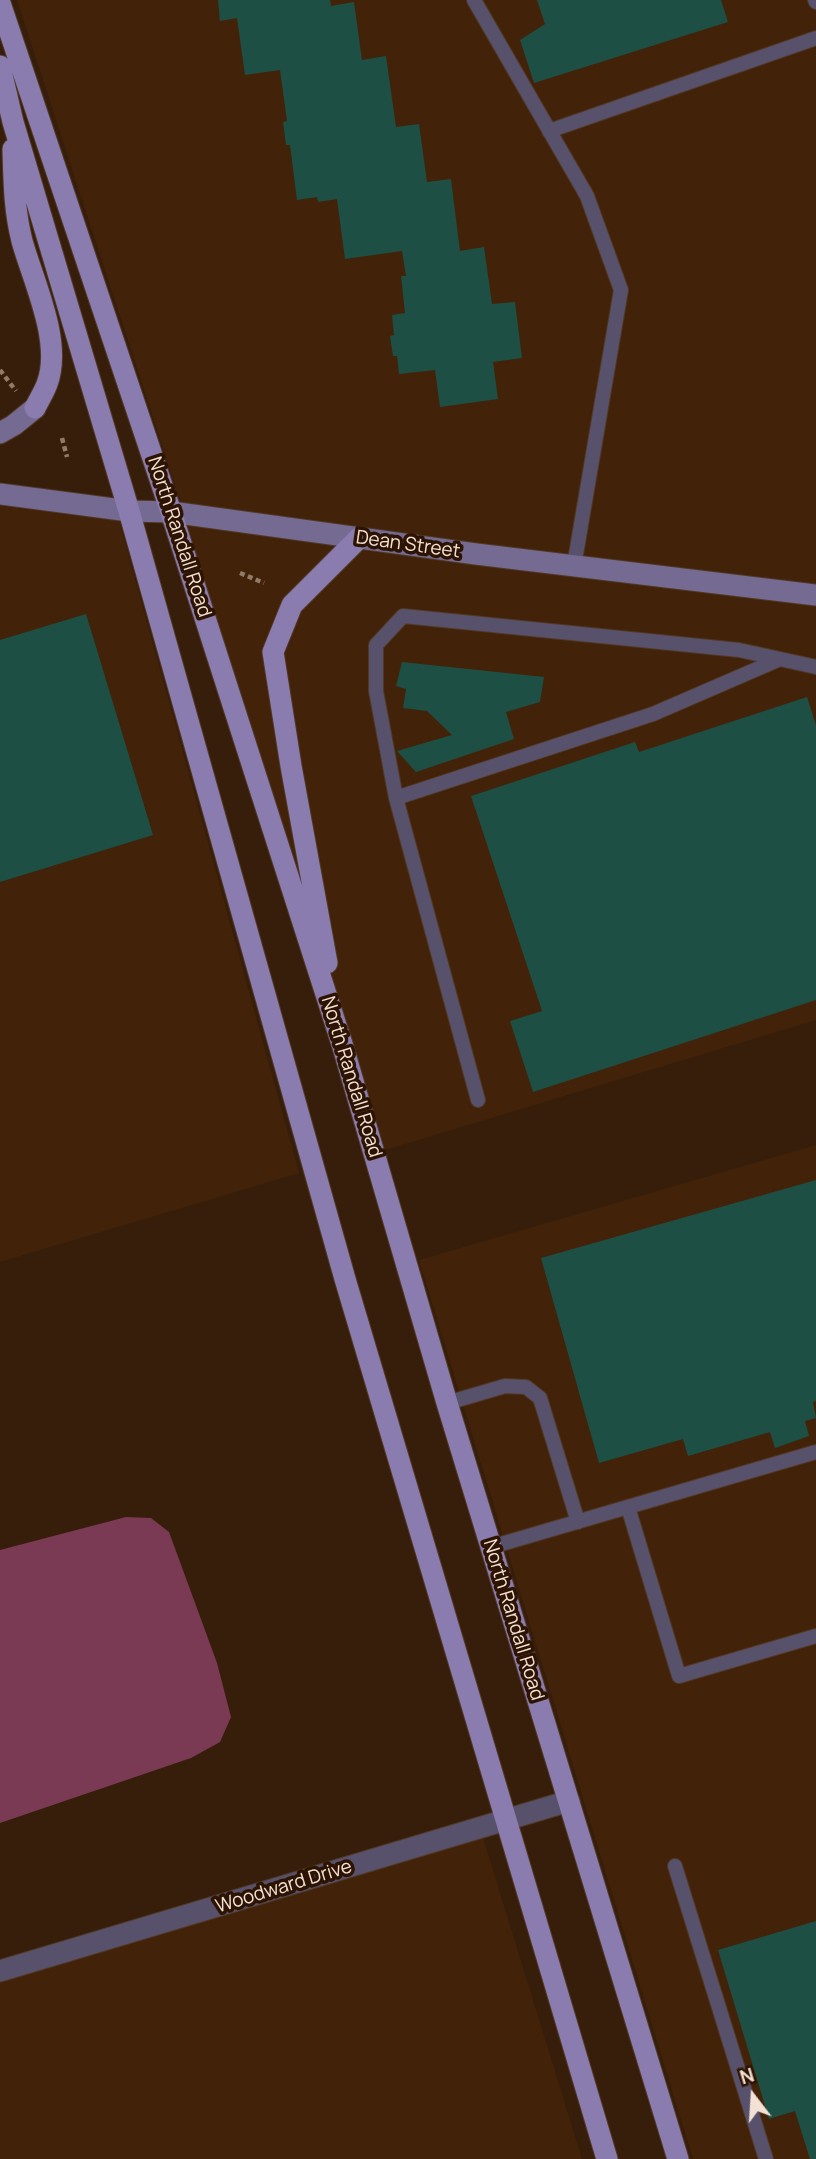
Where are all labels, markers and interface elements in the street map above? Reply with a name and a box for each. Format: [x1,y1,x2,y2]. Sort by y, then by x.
street label: North Randall Road [142,454,216,620]
street label: Dean Street [354,526,462,564]
street label: North Randall Road [316,994,386,1160]
street label: North Randall Road [478,1537,548,1703]
street label: Woodward Drive [213,1855,355,1919]
north arrow [718,2061,788,2131]
text: N [737,2061,757,2090]

